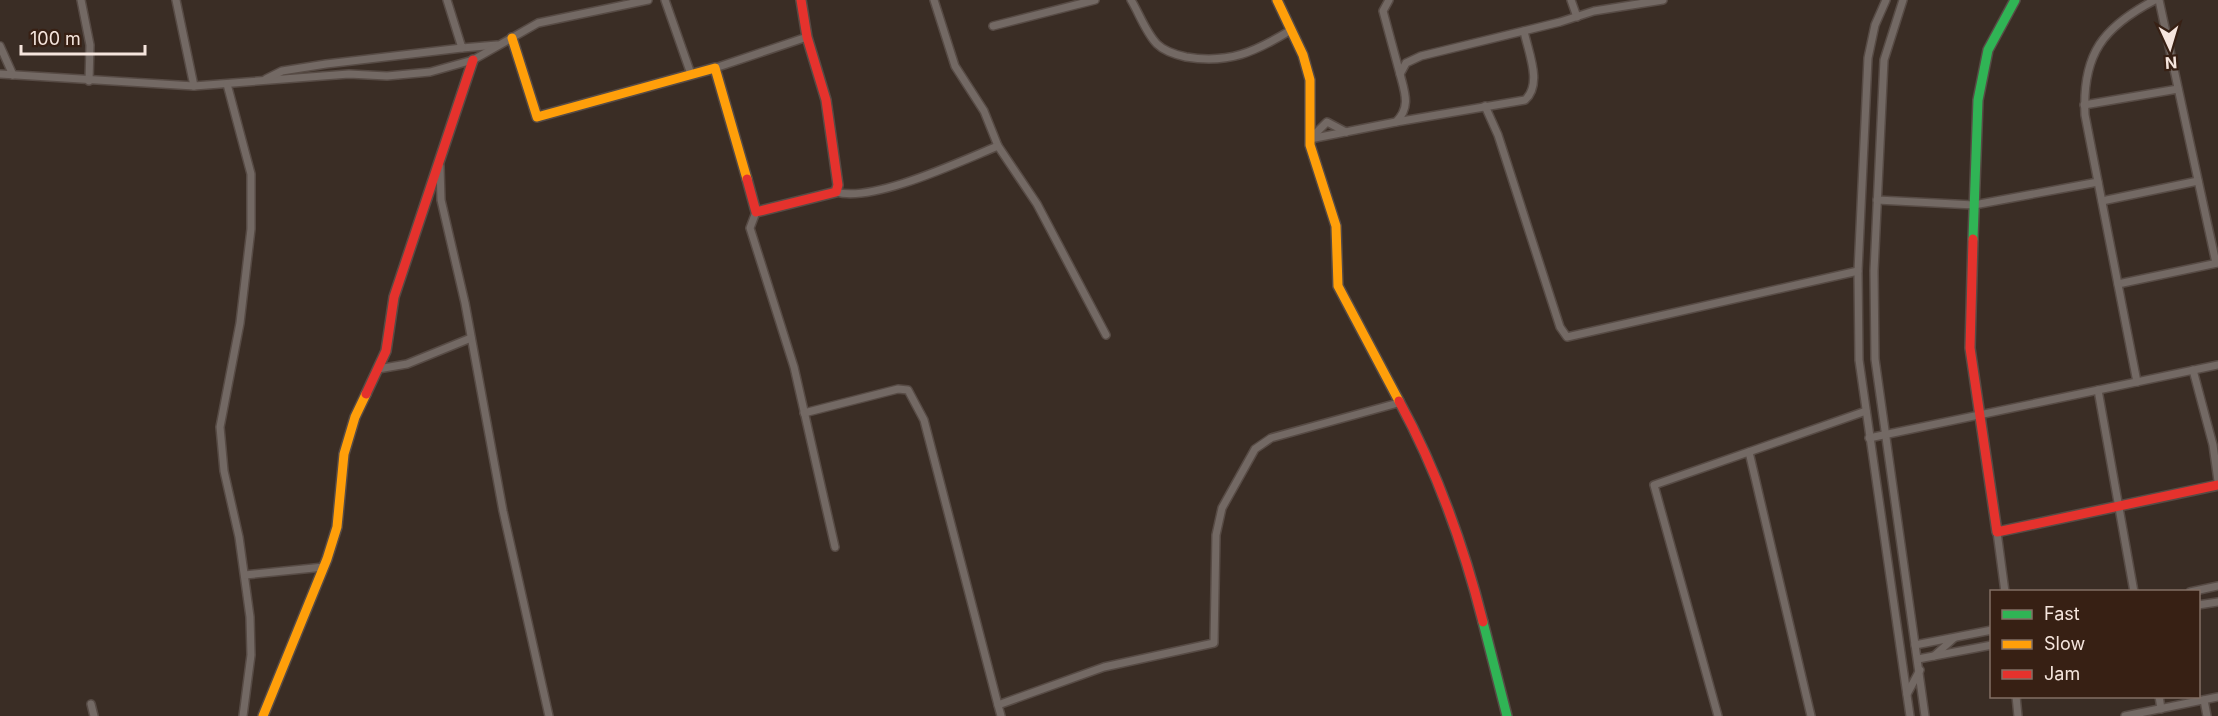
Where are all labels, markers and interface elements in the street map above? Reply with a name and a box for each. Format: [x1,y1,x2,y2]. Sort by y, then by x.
scale bar [21,18,146,56]
north arrow [2140,18,2200,78]
text: 100 m [30,28,81,49]
text: N [2164,53,2178,73]
legend [1990,590,2200,698]
text: Fast [2044,603,2080,624]
text: Slow [2044,633,2085,654]
text: Jam [2044,663,2080,684]

